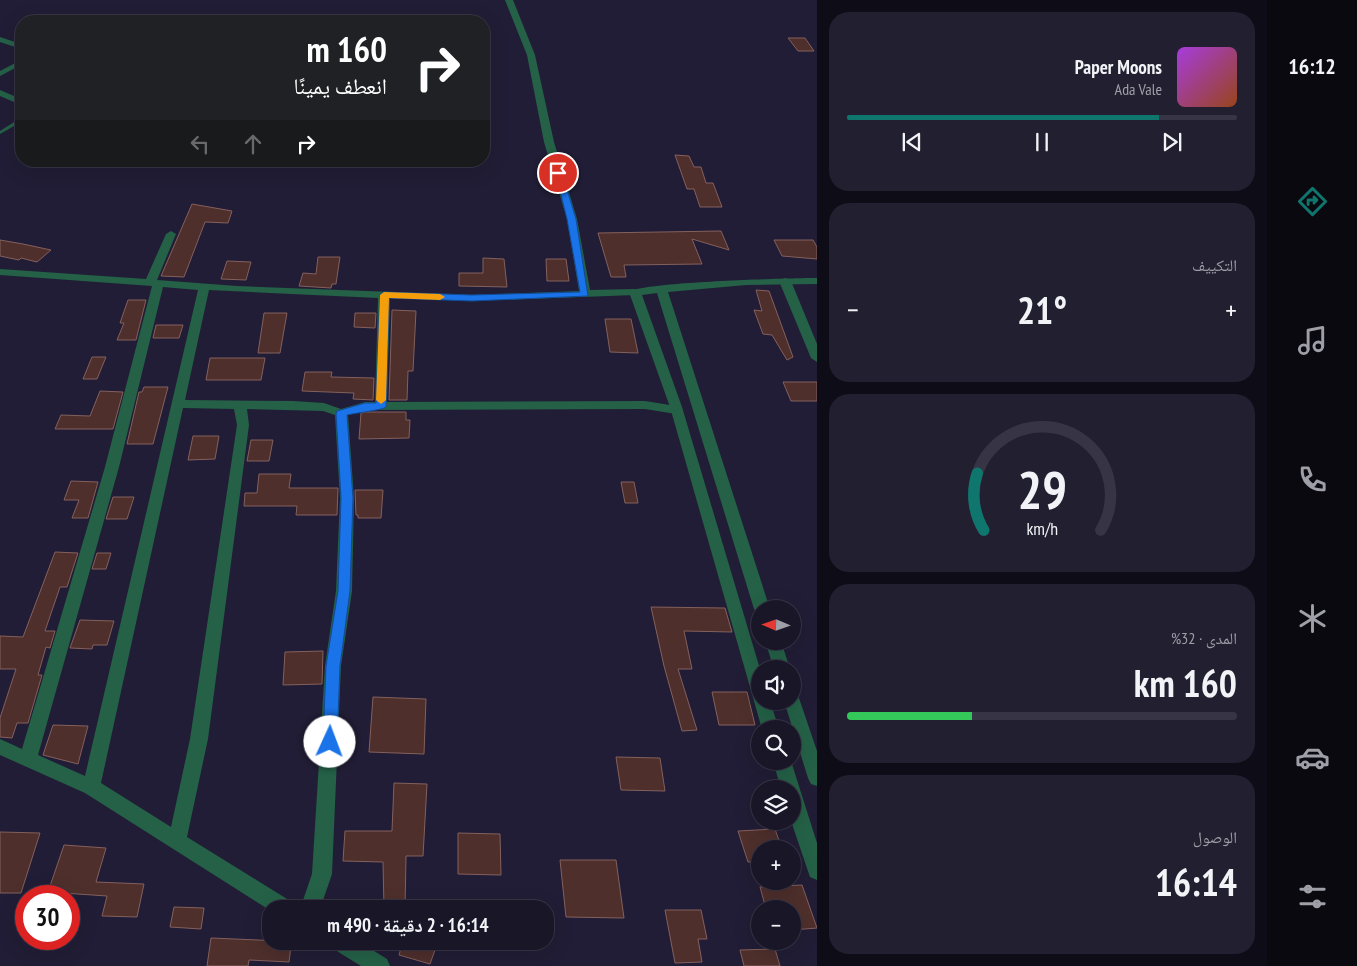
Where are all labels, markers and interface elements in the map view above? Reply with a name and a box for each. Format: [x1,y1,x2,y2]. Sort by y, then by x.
text: 160 m [306,26,387,72]
icon: right [405,35,470,100]
text: 16:12 [1288,52,1336,80]
text: Paper Moons [1075,55,1162,79]
text: انعطف يمينًا [294,72,387,100]
text: Ada Vale [1115,79,1162,99]
icon: previous [898,128,926,156]
icon: pause [1028,128,1056,156]
icon: next [1158,128,1186,156]
icon: left [186,130,214,158]
icon: ahead [239,130,267,158]
icon: right [292,130,320,158]
pin [537,152,579,194]
icon: arrive [544,159,572,187]
icon: directions [1295,184,1330,219]
text: التكييف [1192,255,1237,275]
text: 21° [1017,285,1067,334]
text: − [847,291,859,328]
text: + [1225,291,1237,328]
icon: music [1295,323,1330,358]
text: 29 [1017,456,1067,523]
icon: phone [1295,462,1330,497]
text: km/h [1026,517,1058,540]
north arrow [751,600,801,650]
map controls [751,600,801,950]
icon: climate [1295,601,1330,636]
text: المدى · 32% [1171,628,1237,648]
text: 160 km [1134,658,1237,707]
button: sound [751,660,801,710]
position arrow [303,715,355,767]
button: search [751,720,801,770]
icon: car [1295,740,1330,775]
button: layers [751,780,801,830]
text: الوصول [1193,827,1237,847]
button: + [751,840,801,890]
text: 16:14 [1155,857,1237,906]
icon: filters [1295,879,1330,914]
speed limit sign: 30 [15,885,80,950]
button: − [751,900,801,950]
text: 16:14 · 2 دقيقة · 490 m [327,913,489,937]

